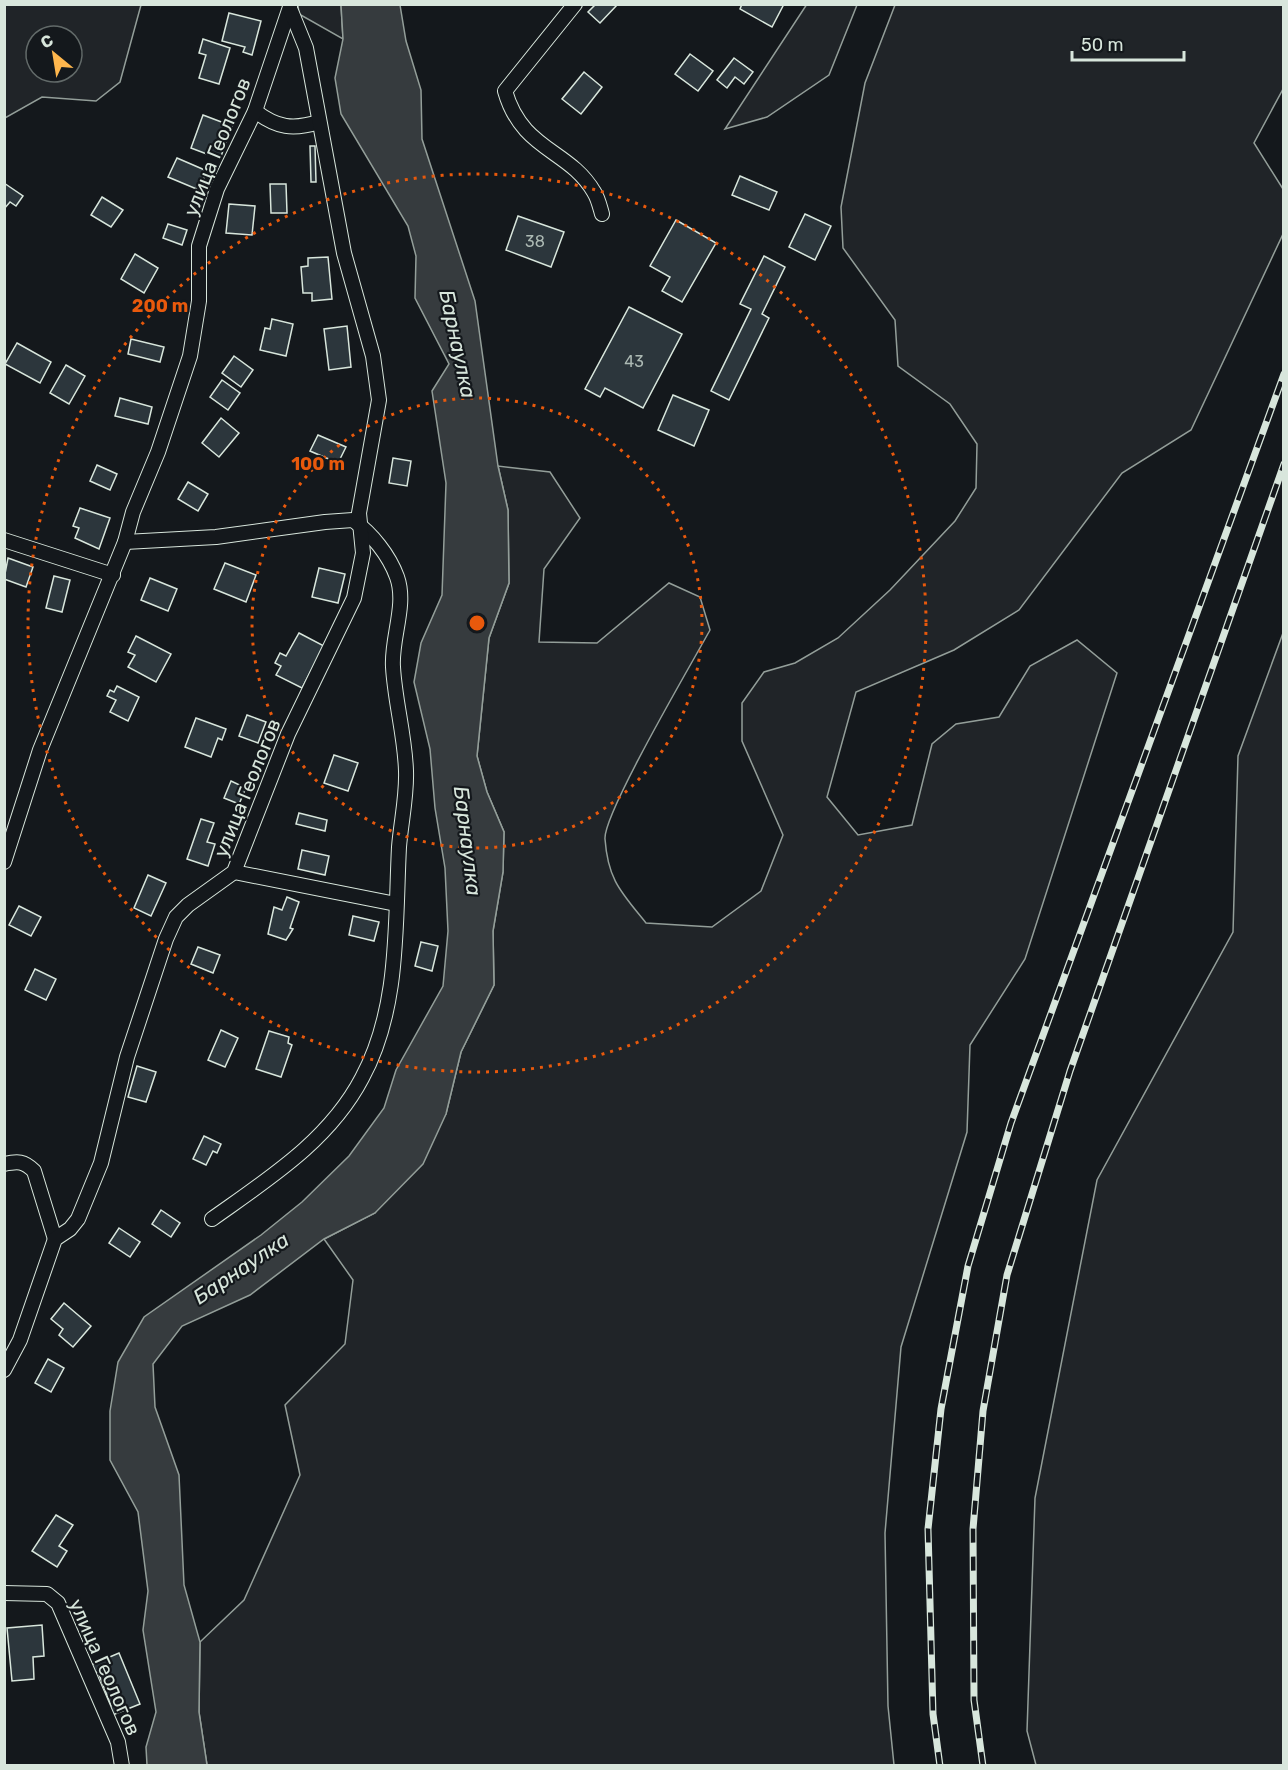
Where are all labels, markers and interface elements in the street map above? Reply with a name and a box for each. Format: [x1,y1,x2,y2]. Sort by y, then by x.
north arrow [24,24,84,84]
scale bar [1072,24,1184,62]
text: С [37,30,56,52]
text: 50 m [1081,34,1124,56]
street label: улица Геологов [178,74,256,220]
house number: 38 [525,232,545,251]
water label: Барнаулка [434,288,482,400]
text: 200 m [132,295,188,317]
house number: 43 [624,352,644,371]
text: 100 m [291,453,345,475]
centre of rings [467,613,487,633]
street label: улица Геологов [208,715,286,861]
water label: Барнаулка [449,785,487,897]
water label: Барнаулка [188,1227,294,1309]
street label: улица Геологов [64,1595,146,1739]

